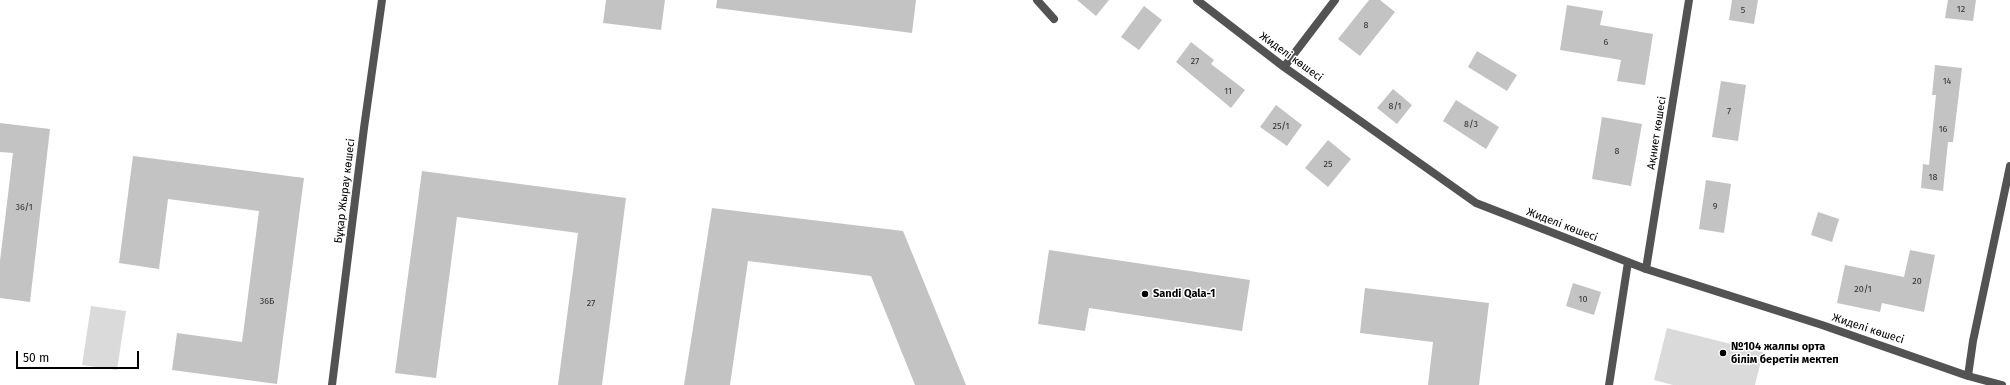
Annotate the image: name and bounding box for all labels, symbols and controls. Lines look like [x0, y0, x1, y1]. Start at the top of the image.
house number: 12 [1957, 4, 1965, 14]
house number: 5 [1741, 5, 1745, 15]
house number: 8 [1364, 20, 1368, 30]
street label: Жиделі көшесі [1257, 30, 1325, 84]
house number: 6 [1604, 37, 1608, 47]
house number: 27 [1191, 56, 1199, 66]
house number: 14 [1943, 76, 1951, 86]
house number: 11 [1224, 86, 1232, 96]
street label: Ақниет көшесі [1645, 95, 1669, 171]
house number: 8/1 [1389, 101, 1401, 111]
house number: 7 [1727, 106, 1731, 116]
house number: 8/3 [1464, 119, 1478, 129]
house number: 25/1 [1273, 121, 1289, 131]
house number: 16 [1939, 124, 1947, 134]
street label: Бұқар Жырау көшесі [332, 138, 358, 244]
house number: 8 [1615, 146, 1619, 156]
house number: 25 [1324, 159, 1332, 169]
house number: 18 [1929, 172, 1937, 182]
house number: 9 [1713, 201, 1717, 211]
house number: 36/1 [15, 202, 33, 212]
street label: Жиделі көшесі [1525, 205, 1599, 245]
house number: 20 [1912, 276, 1922, 286]
house number: 20/1 [1854, 284, 1872, 294]
place label: Sandi Qala-1 [1153, 287, 1215, 301]
marker: Sandi Qala-1 [1140, 289, 1150, 299]
house number: 10 [1579, 294, 1587, 304]
house number: 36Б [260, 296, 274, 306]
house number: 27 [587, 298, 595, 308]
street label: Жиделі көшесі [1830, 311, 1906, 347]
place label: №104 жалпы орта білім беретін мектеп [1731, 340, 1839, 366]
scale bar [18, 343, 141, 369]
marker: №104 жалпы орта білім беретін мектеп [1718, 348, 1728, 358]
text: 50 m [23, 351, 49, 365]

